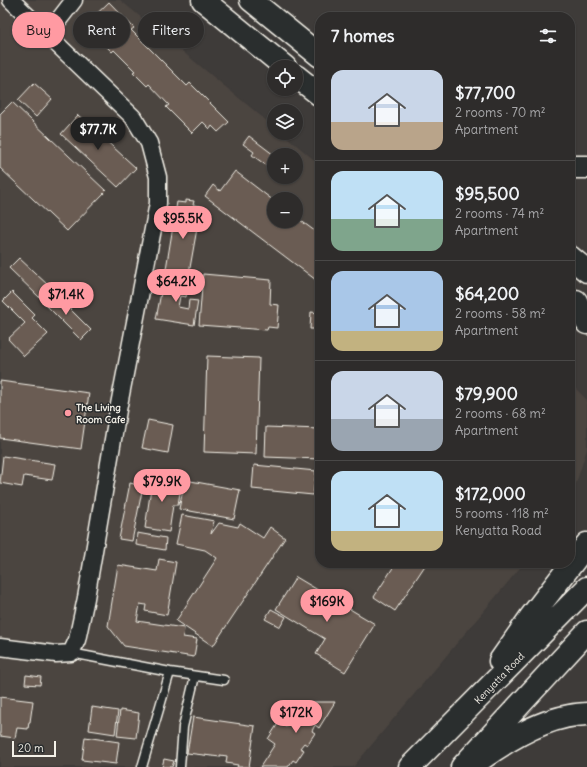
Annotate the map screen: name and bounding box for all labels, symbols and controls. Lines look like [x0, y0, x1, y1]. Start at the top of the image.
chip: Buy [12, 12, 65, 48]
chip: Rent [73, 12, 130, 48]
chip: Filters [138, 12, 204, 48]
text: 7 homes [331, 25, 395, 47]
icon: filters [537, 25, 559, 47]
map controls [267, 60, 303, 228]
button: locate [267, 60, 303, 96]
text: $77,700 [455, 82, 515, 104]
icon: home [363, 86, 411, 134]
button: layers [267, 104, 303, 140]
text: 2 rooms · 70 m² [455, 104, 546, 121]
pin: $77.7K [65, 117, 131, 151]
text: $77.7K [79, 121, 117, 138]
text: Apartment [455, 121, 518, 138]
button: + [267, 148, 303, 184]
text: $95,500 [455, 183, 520, 205]
icon: home [363, 187, 411, 235]
button: − [267, 192, 303, 228]
text: 2 rooms · 74 m² [455, 205, 544, 222]
pin: $95.5K [150, 206, 216, 240]
text: $95.5K [163, 210, 203, 227]
text: Apartment [455, 222, 518, 239]
pin: $64.2K [143, 269, 209, 303]
text: $64.2K [156, 273, 196, 290]
pin: $71.4K [33, 282, 99, 316]
text: $64,200 [455, 283, 519, 305]
text: $71.4K [48, 286, 84, 303]
icon: home [363, 287, 411, 335]
text: 2 rooms · 58 m² [455, 305, 546, 322]
text: Apartment [455, 322, 518, 339]
text: $79,900 [455, 383, 518, 405]
icon: home [363, 387, 411, 435]
place label: The Living Room Cafe [76, 401, 126, 426]
text: 2 rooms · 68 m² [455, 405, 546, 422]
marker: The Living Room Cafe [63, 408, 73, 418]
text: Apartment [455, 422, 518, 439]
pin: $79.9K [129, 469, 195, 503]
text: $79.9K [143, 473, 181, 490]
text: $172,000 [455, 483, 526, 505]
icon: home [363, 487, 411, 535]
text: 5 rooms · 118 m² [455, 505, 549, 522]
text: Kenyatta Road [455, 522, 542, 539]
pin: $169K [299, 589, 355, 623]
text: $169K [309, 593, 345, 610]
street label: Kenyatta Road [472, 650, 527, 707]
pin: $172K [268, 700, 324, 734]
text: $172K [279, 704, 313, 721]
scale bar [12, 739, 56, 758]
text: 20 m [18, 741, 44, 755]

